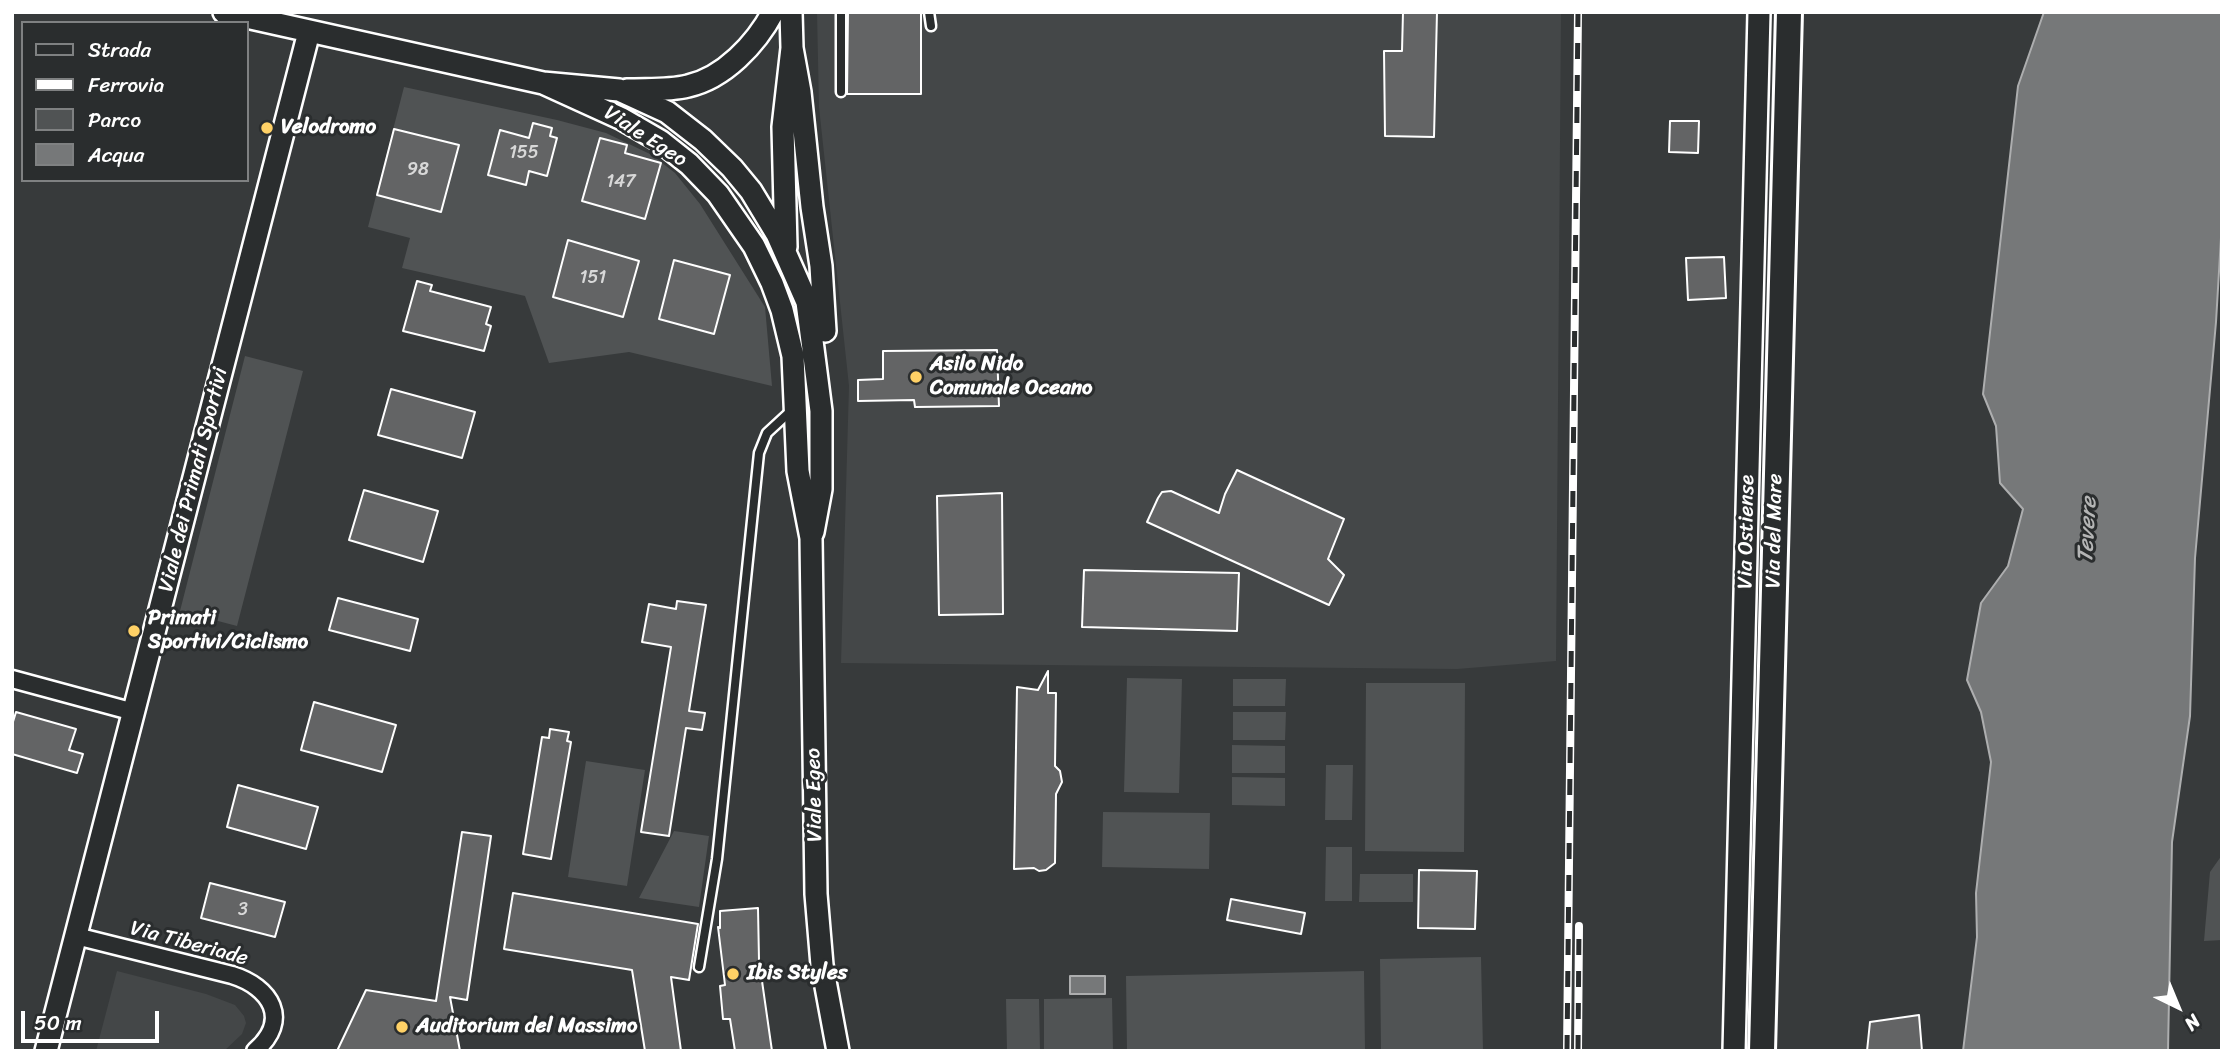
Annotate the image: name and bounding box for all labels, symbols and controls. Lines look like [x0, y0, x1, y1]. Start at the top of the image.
legend [21, 21, 248, 182]
text: Strada [88, 31, 151, 69]
text: Ferrovia [88, 66, 164, 104]
text: Parco [88, 101, 141, 139]
street label: Viale Egeo [599, 101, 691, 173]
place label: Velodromo [281, 115, 376, 141]
marker: Velodromo [259, 120, 275, 136]
text: Acqua [88, 136, 144, 174]
house number: 155 [509, 142, 539, 164]
house number: 98 [407, 159, 429, 181]
house number: 147 [606, 171, 636, 193]
house number: 151 [580, 267, 606, 289]
place label: Asilo Nido Comunale Oceano [930, 352, 1092, 402]
street label: Viale dei Primati Sportivi [154, 365, 234, 595]
marker: Asilo Nido Comunale Oceano [908, 369, 924, 385]
street label: Via del Mare [1761, 473, 1789, 589]
street label: Via Ostiense [1733, 475, 1761, 589]
water label: Tevere [2073, 497, 2103, 563]
place label: Primati Sportivi/Ciclismo [148, 606, 308, 656]
marker: Primati Sportivi/Ciclismo [126, 623, 142, 639]
street label: Viale Egeo [802, 748, 828, 842]
house number: 3 [238, 899, 248, 921]
street label: Via Tiberiade [127, 916, 251, 972]
place label: Ibis Styles [747, 961, 847, 987]
marker: Ibis Styles [725, 966, 741, 982]
north arrow [2143, 972, 2213, 1042]
scale bar [24, 996, 163, 1040]
text: 50 m [34, 1004, 82, 1042]
text: N [2177, 1006, 2209, 1039]
place label: Auditorium del Massimo [416, 1014, 637, 1040]
marker: Auditorium del Massimo [394, 1019, 410, 1035]

